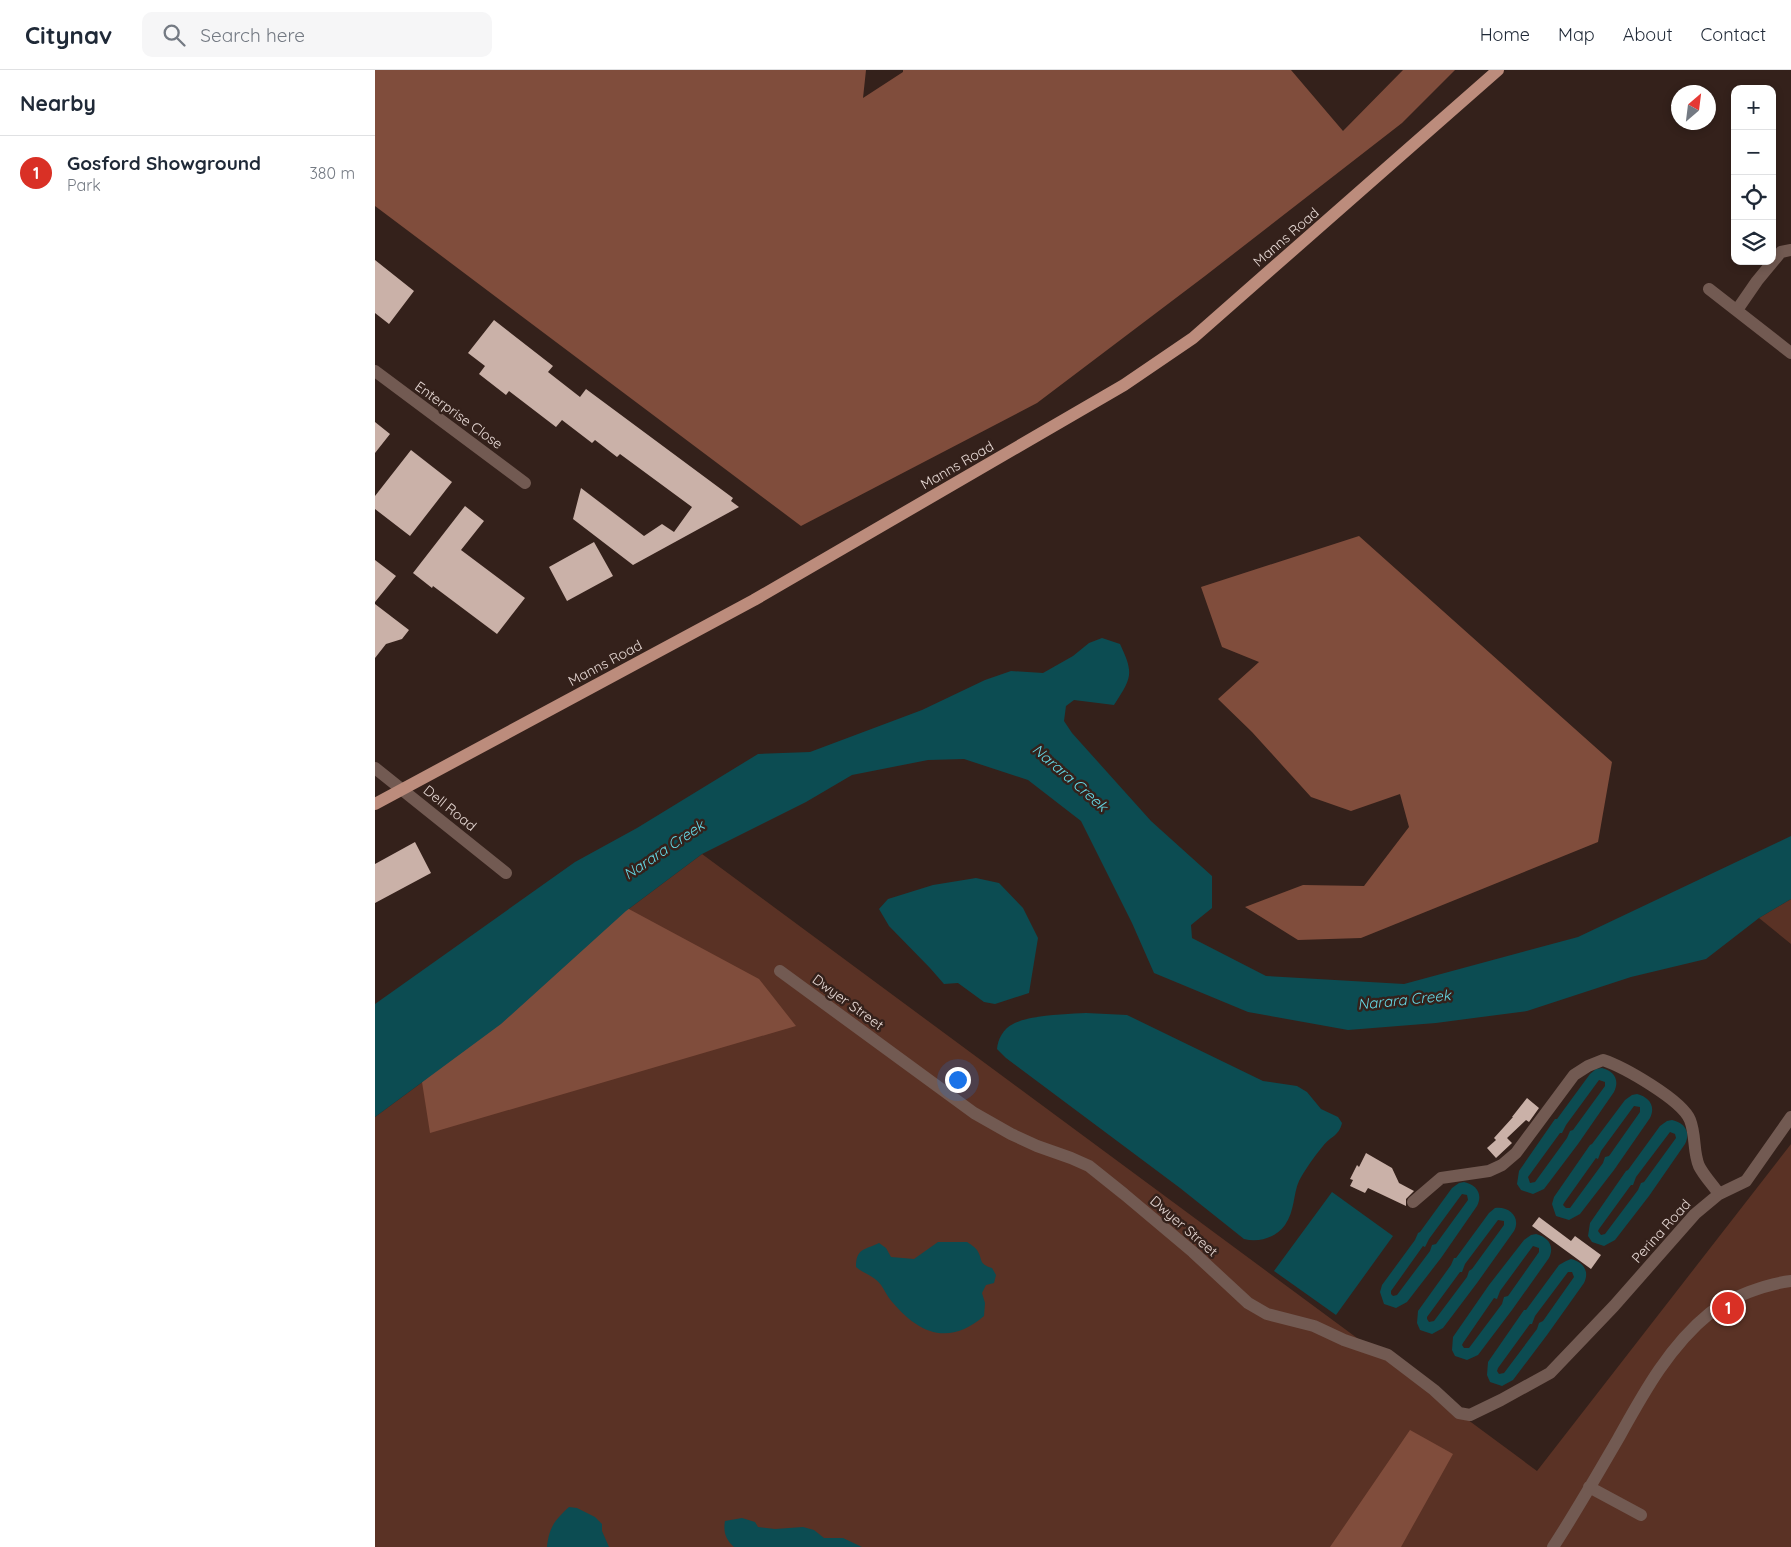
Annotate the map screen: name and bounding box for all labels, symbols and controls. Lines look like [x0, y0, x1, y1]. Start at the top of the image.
search box [142, 12, 492, 57]
text: Citynav [25, 20, 112, 50]
icon: search [160, 21, 188, 49]
text: Search here [200, 23, 305, 47]
text: Home [1480, 23, 1530, 46]
text: Map [1558, 23, 1595, 46]
text: About [1623, 23, 1673, 46]
text: Contact [1701, 23, 1766, 46]
north arrow [1671, 85, 1716, 130]
map controls [1731, 85, 1776, 265]
button: + [1731, 85, 1776, 130]
text: Nearby [20, 90, 96, 116]
button: − [1731, 130, 1776, 175]
text: Gosford Showground [67, 151, 261, 175]
text: 1 [33, 163, 39, 183]
text: 380 m [309, 163, 355, 183]
text: Park [67, 175, 101, 195]
button: locate [1731, 175, 1776, 220]
street label: Manns Road [1249, 204, 1323, 270]
button: layers [1731, 220, 1776, 265]
street label: Enterprise Close [412, 377, 507, 453]
street label: Manns Road [917, 437, 997, 493]
street label: Manns Road [565, 636, 645, 690]
water label: Narara Creek [1029, 740, 1113, 817]
street label: Dell Road [420, 781, 480, 835]
water label: Narara Creek [620, 814, 710, 884]
street label: Dwyer Street [809, 970, 887, 1034]
water label: Narara Creek [1356, 985, 1453, 1014]
your location [945, 1067, 971, 1093]
street label: Dwyer Street [1146, 1192, 1222, 1260]
street label: Perina Road [1628, 1195, 1694, 1267]
pin: 1 [1712, 1289, 1744, 1327]

